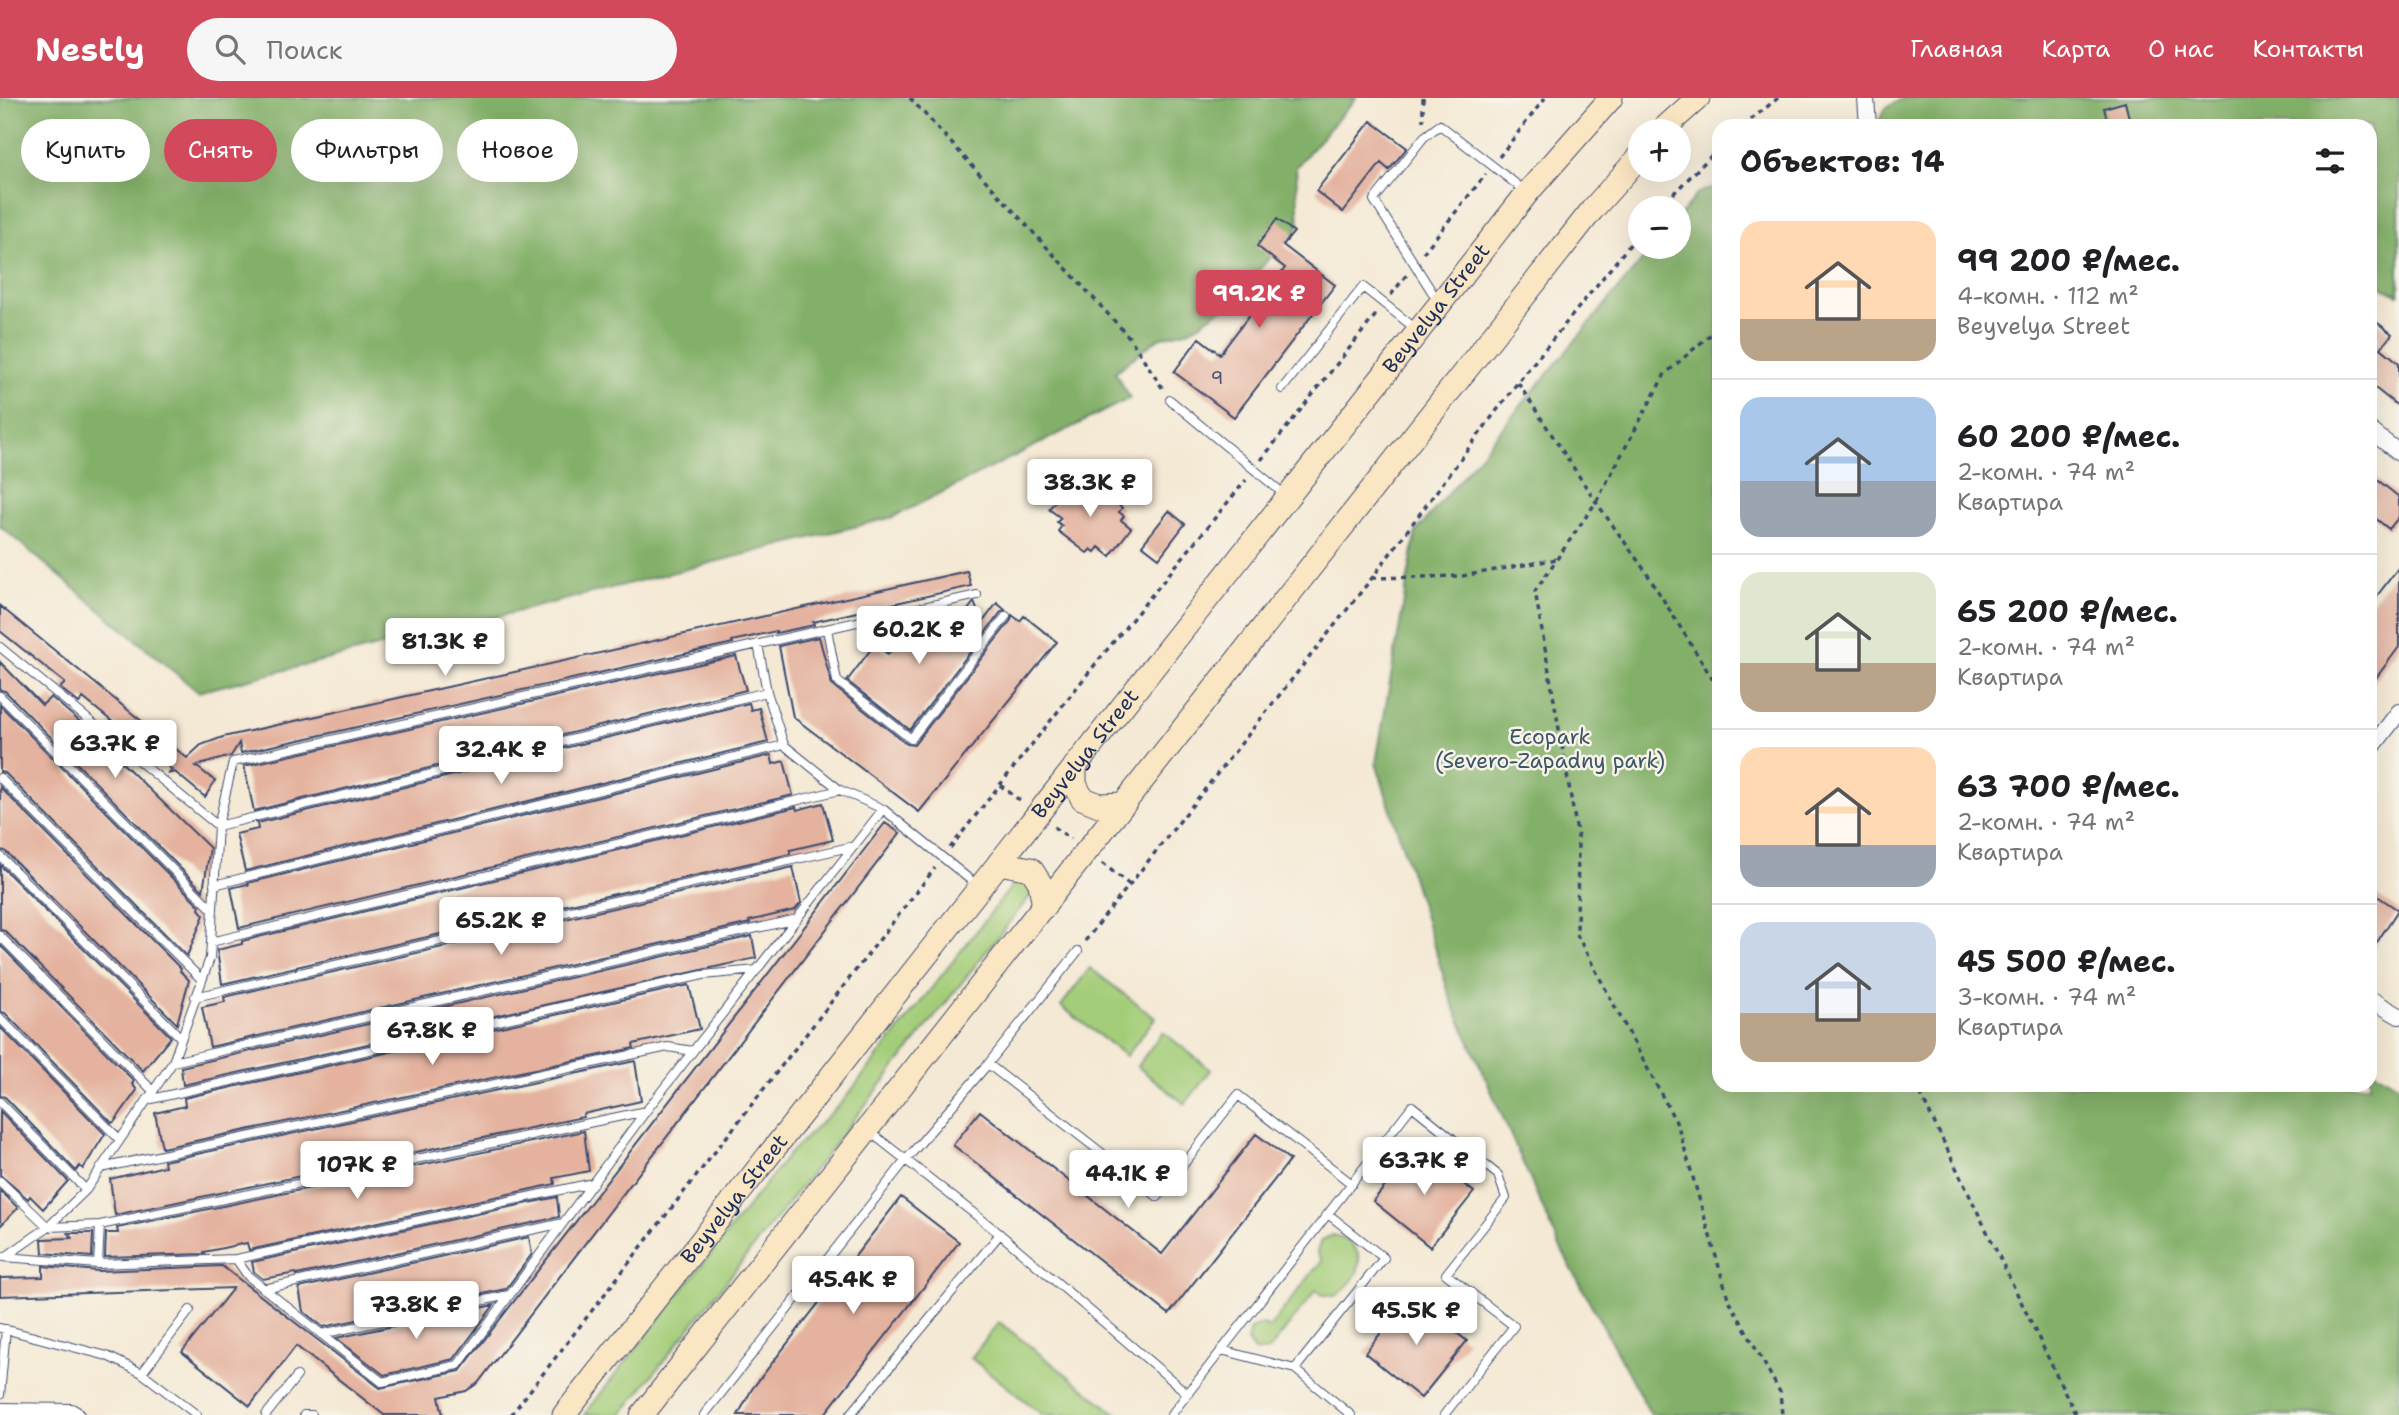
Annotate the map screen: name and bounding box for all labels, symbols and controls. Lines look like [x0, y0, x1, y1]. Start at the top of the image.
search box [187, 18, 677, 81]
text: Nestly [35, 27, 145, 72]
icon: search [211, 30, 249, 68]
text: Поиск [267, 32, 342, 67]
text: Главная [1910, 33, 2003, 65]
text: Карта [2041, 33, 2110, 65]
text: О нас [2148, 33, 2214, 65]
text: Контакты [2252, 33, 2364, 65]
chip: Купить [21, 119, 150, 182]
chip: Снять [164, 119, 277, 182]
chip: Фильтры [291, 119, 443, 182]
chip: Новое [457, 119, 578, 182]
map controls [1628, 119, 1691, 259]
button: + [1628, 119, 1691, 182]
text: Объектов: 14 [1740, 141, 1945, 182]
icon: filters [2311, 142, 2349, 180]
button: − [1628, 196, 1691, 259]
street label: Beyvelya Street [1376, 238, 1496, 379]
text: 99 200 ₽/мес. [1957, 240, 2180, 281]
icon: home [1796, 249, 1880, 333]
pin: 99.2K ₽ [1194, 271, 1324, 330]
text: 99.2K ₽ [1212, 278, 1306, 308]
text: 4-комн. · 112 m² [1957, 281, 2139, 311]
text: Beyvelya Street [1957, 311, 2130, 341]
house number: 9 [1211, 366, 1223, 390]
text: 60 200 ₽/мес. [1957, 416, 2180, 457]
icon: home [1796, 425, 1880, 509]
text: 2-комн. · 74 m² [1957, 457, 2135, 487]
pin: 38.3K ₽ [1025, 460, 1155, 519]
text: 38.3K ₽ [1043, 467, 1137, 497]
text: Квартира [1957, 487, 2063, 517]
text: 65 200 ₽/мес. [1957, 591, 2178, 632]
icon: home [1796, 600, 1880, 684]
pin: 60.2K ₽ [854, 606, 984, 666]
text: 60.2K ₽ [873, 614, 965, 644]
pin: 81.3K ₽ [380, 618, 510, 678]
text: 81.3K ₽ [401, 626, 489, 656]
text: 2-комн. · 74 m² [1957, 632, 2135, 662]
text: Квартира [1957, 662, 2063, 692]
street label: Beyvelya Street [1025, 683, 1145, 825]
pin: 63.7K ₽ [50, 720, 180, 780]
park label: Ecopark (Severo-Zapadny park) [1435, 723, 1665, 775]
pin: 32.4K ₽ [436, 726, 566, 786]
text: 63.7K ₽ [70, 728, 160, 758]
text: 32.4K ₽ [455, 734, 547, 764]
text: 63 700 ₽/мес. [1957, 766, 2180, 807]
icon: home [1796, 775, 1880, 859]
text: 2-комн. · 74 m² [1957, 807, 2135, 837]
text: Квартира [1957, 837, 2063, 867]
pin: 65.2K ₽ [436, 898, 566, 957]
text: 65.2K ₽ [455, 905, 547, 935]
text: 45 500 ₽/мес. [1957, 941, 2176, 982]
icon: home [1796, 950, 1880, 1034]
text: 3-комн. · 74 m² [1957, 982, 2136, 1012]
pin: 67.8K ₽ [367, 1007, 497, 1067]
text: Квартира [1957, 1012, 2063, 1042]
text: 67.8K ₽ [387, 1015, 477, 1045]
street label: Beyvelya Street [674, 1128, 794, 1270]
pin: 63.7K ₽ [1359, 1138, 1489, 1197]
pin: 107K ₽ [300, 1142, 414, 1201]
text: 63.7K ₽ [1379, 1145, 1469, 1175]
text: 107K ₽ [316, 1149, 398, 1179]
pin: 44.1K ₽ [1063, 1150, 1193, 1210]
text: 44.1K ₽ [1085, 1158, 1171, 1188]
pin: 45.4K ₽ [788, 1256, 918, 1316]
text: 45.4K ₽ [808, 1264, 898, 1294]
pin: 73.8K ₽ [351, 1282, 481, 1341]
pin: 45.5K ₽ [1351, 1288, 1481, 1347]
text: 73.8K ₽ [370, 1289, 462, 1319]
text: 45.5K ₽ [1371, 1295, 1461, 1325]

